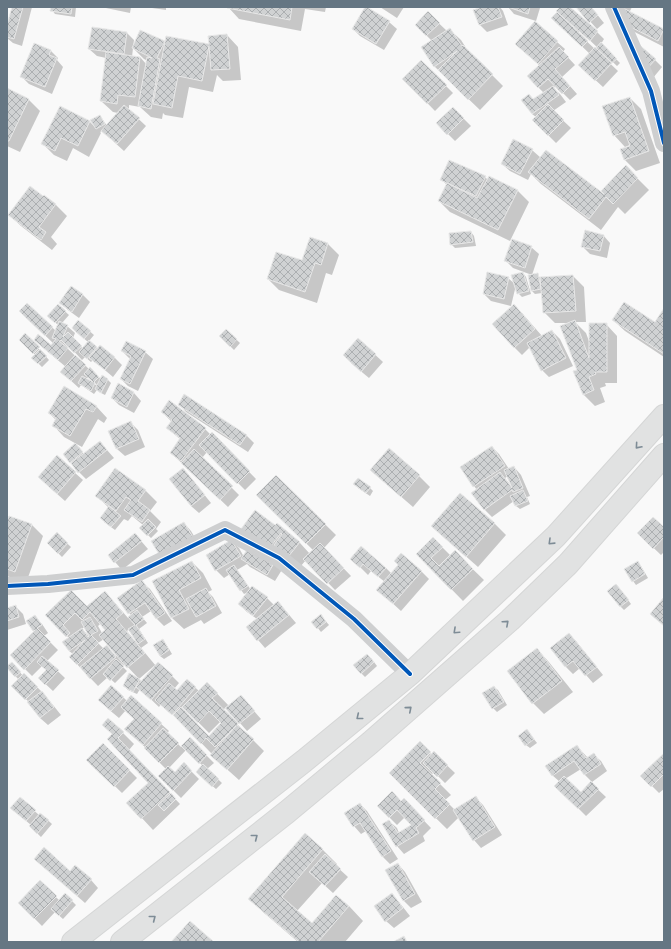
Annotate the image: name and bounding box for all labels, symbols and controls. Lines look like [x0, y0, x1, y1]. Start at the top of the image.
one-way arrow [636, 441, 643, 448]
one-way arrow [548, 537, 556, 545]
one-way arrow [502, 621, 509, 628]
one-way arrow [453, 626, 461, 634]
one-way arrow [404, 707, 411, 714]
one-way arrow [356, 712, 363, 719]
one-way arrow [251, 835, 258, 842]
one-way arrow [149, 916, 156, 923]

